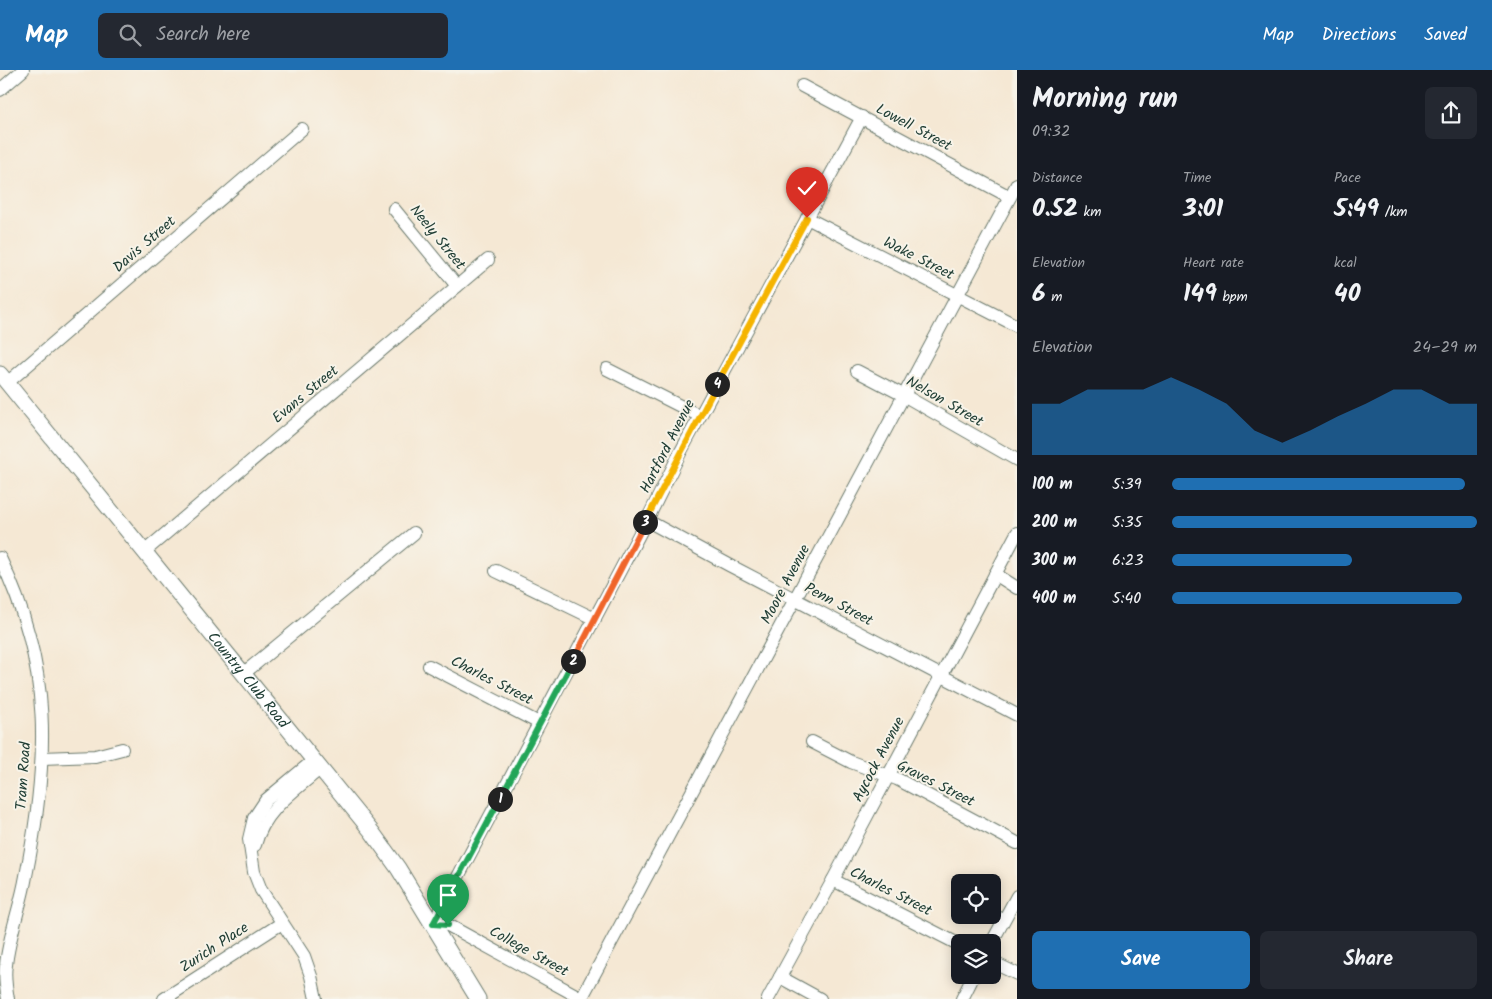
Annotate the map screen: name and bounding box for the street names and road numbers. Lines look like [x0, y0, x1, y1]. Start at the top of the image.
street label: Lowell Street [871, 98, 956, 158]
street label: Neely Street [403, 200, 471, 276]
street label: Davis Street [108, 210, 182, 279]
street label: Wake Street [879, 231, 958, 287]
street label: Evans Street [267, 360, 344, 430]
street label: Nelson Street [901, 370, 988, 434]
street label: Hartford Avenue [634, 395, 702, 498]
street label: Moore Avenue [755, 540, 817, 629]
street label: Penn Street [800, 577, 877, 633]
street label: Country Club Road [201, 627, 295, 735]
street label: Charles Street [446, 650, 537, 712]
street label: Aycock Avenue [846, 712, 912, 806]
street label: Tram Road [10, 741, 38, 811]
street label: Graves Street [892, 754, 979, 814]
street label: Charles Street [845, 861, 936, 923]
street label: Zurich Place [175, 916, 254, 979]
street label: College Street [484, 920, 573, 984]

